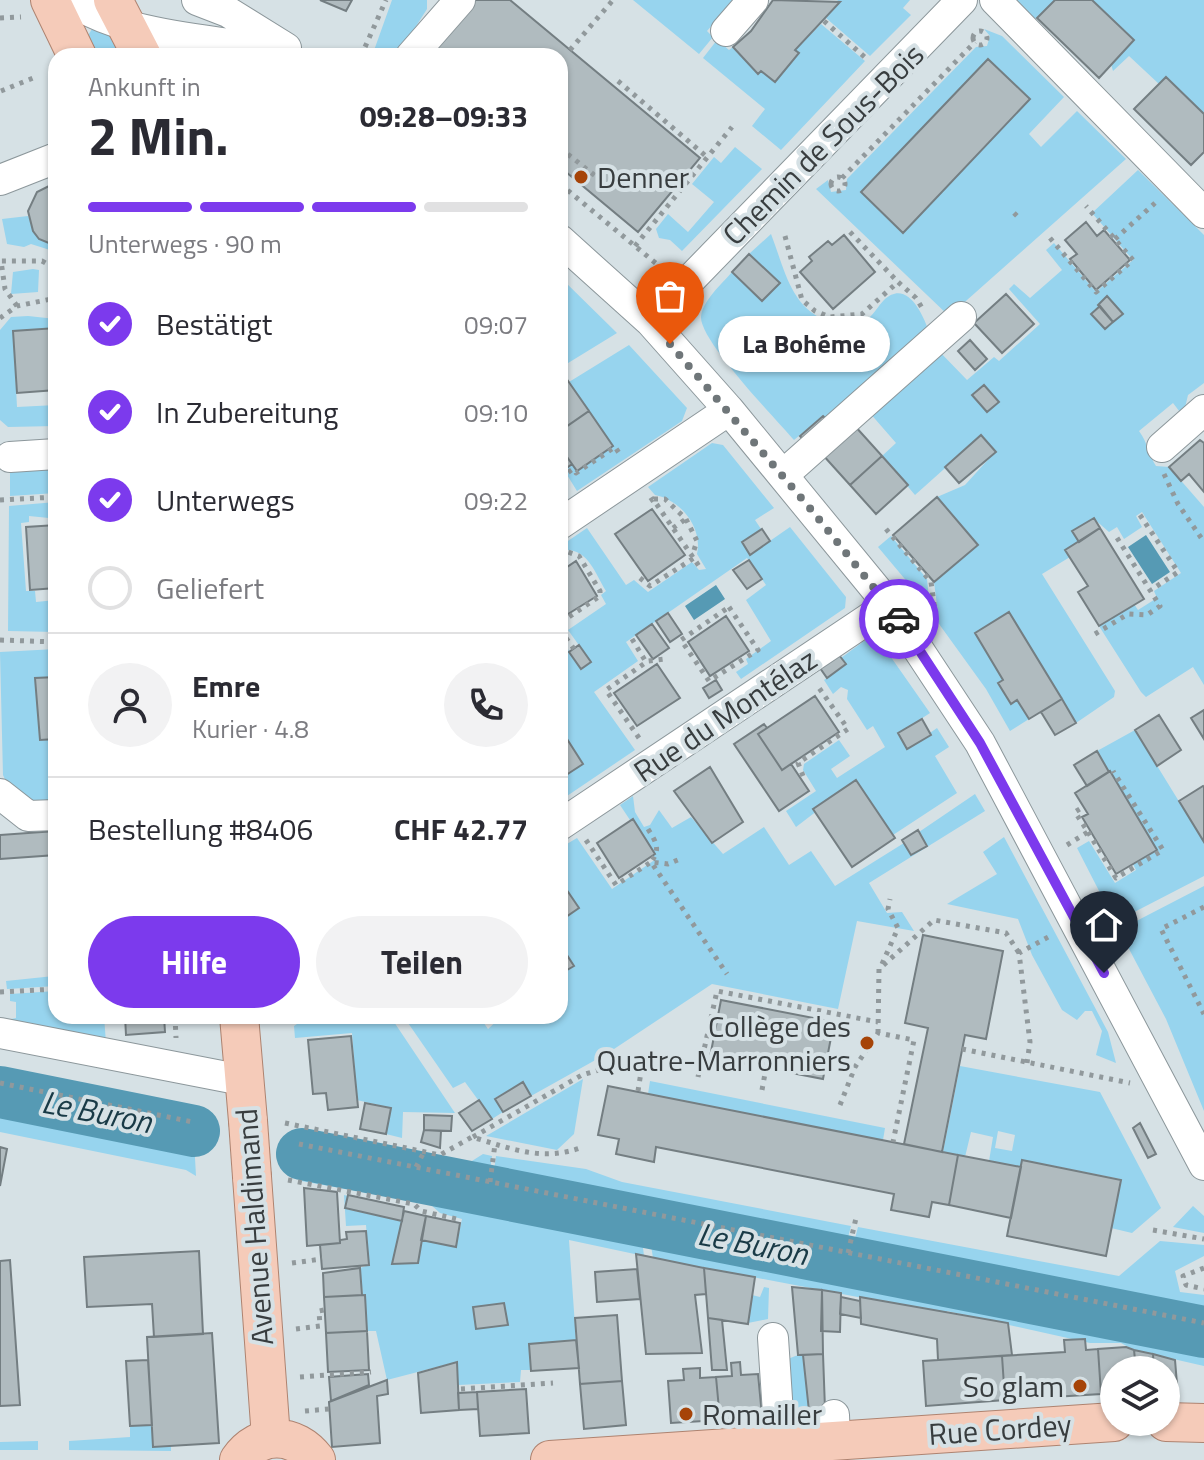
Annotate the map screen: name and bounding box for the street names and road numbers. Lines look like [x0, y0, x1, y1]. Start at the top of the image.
street label: Chemin de Sous-Bois [712, 33, 934, 255]
street label: Rue du Montélaz [624, 636, 826, 794]
street label: Avenue Haldimand [223, 1107, 285, 1347]
street label: Rue Cordey [927, 1401, 1073, 1457]

